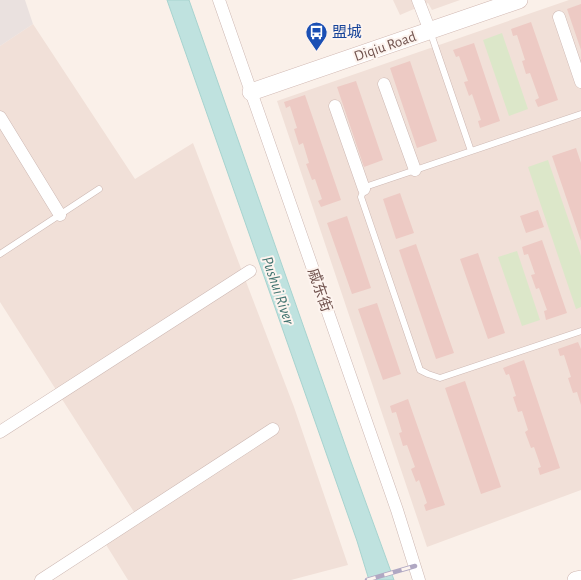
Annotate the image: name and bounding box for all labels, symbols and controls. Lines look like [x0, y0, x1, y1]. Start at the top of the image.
bus stop icon: 盟城 [304, 19, 330, 52]
place label: 盟城 [332, 24, 362, 40]
street label: Diqiu Road [352, 29, 418, 64]
water label: Pushui River [259, 254, 297, 327]
street label: 戚东街 [305, 266, 336, 314]

